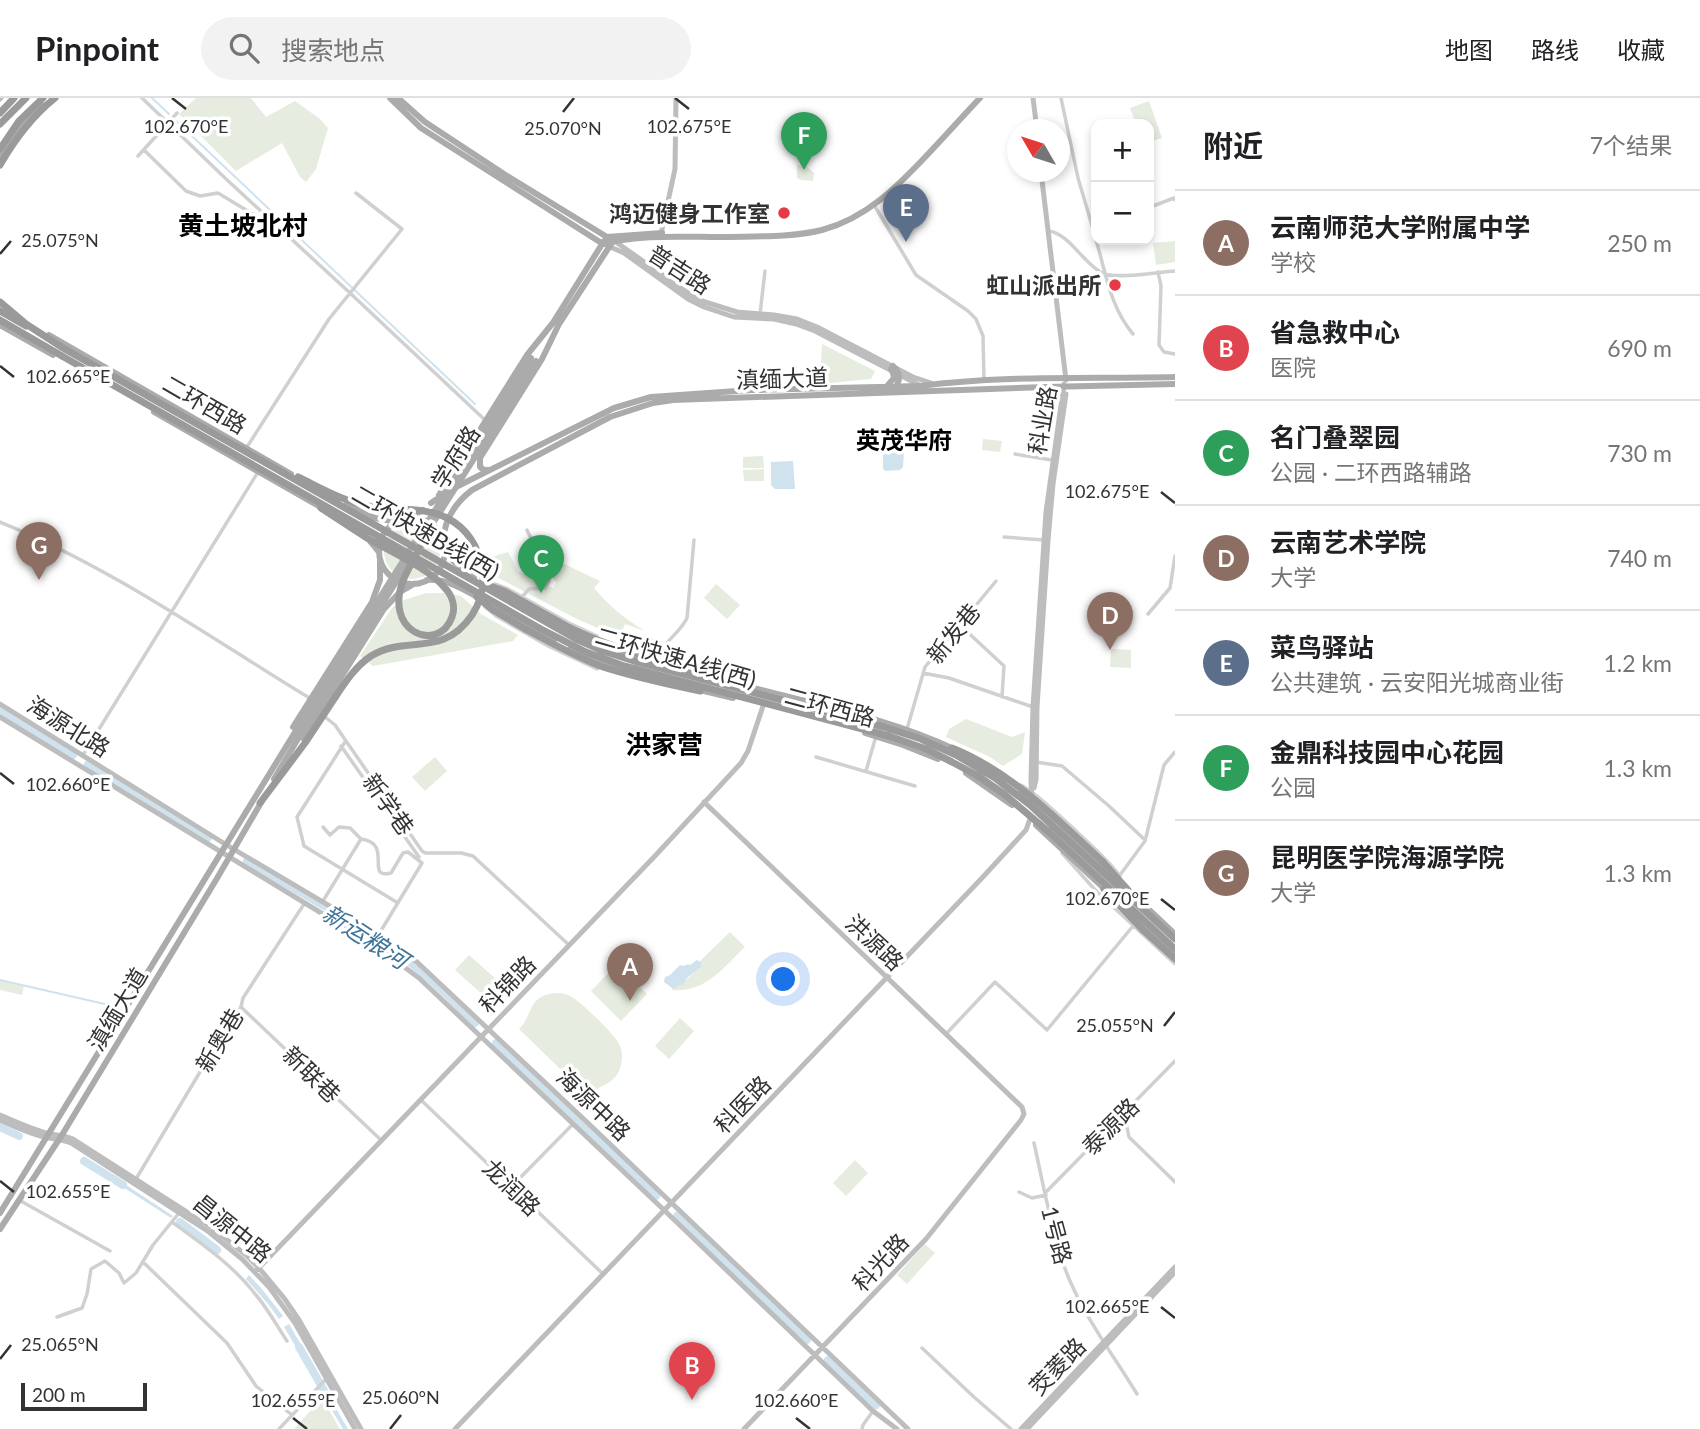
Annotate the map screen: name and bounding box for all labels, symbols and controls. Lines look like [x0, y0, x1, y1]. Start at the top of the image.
search box [201, 17, 691, 80]
text: Pinpoint [35, 28, 159, 68]
icon: search [225, 29, 263, 67]
text: 搜索地点 [281, 34, 385, 66]
text: 地图 [1445, 35, 1493, 64]
text: 路线 [1531, 35, 1579, 64]
text: 收藏 [1617, 35, 1665, 64]
pin: F [781, 112, 827, 170]
text: 102.670°E [144, 115, 228, 137]
text: 102.675°E [647, 115, 731, 137]
text: 25.070°N [524, 117, 602, 139]
north arrow [1007, 119, 1070, 182]
map controls [1091, 119, 1154, 245]
button: + [1091, 119, 1154, 182]
text: 附近 [1203, 127, 1263, 163]
text: 7个结果 [1590, 131, 1672, 159]
button: − [1091, 182, 1154, 245]
pin: E [883, 184, 929, 242]
place label: 鸿迈健身工作室 [609, 199, 770, 227]
marker: 鸿迈健身工作室 [776, 205, 792, 221]
district label: 黄土坡北村 [178, 209, 308, 241]
text: 云南师范大学附属中学 [1270, 211, 1530, 243]
text: 25.075°N [21, 229, 99, 251]
text: A [1218, 229, 1234, 257]
text: 250 m [1607, 229, 1672, 257]
street label: 普吉路 [643, 238, 717, 300]
text: 学校 [1270, 248, 1316, 276]
place label: 虹山派出所 [986, 271, 1101, 299]
marker: 虹山派出所 [1107, 277, 1123, 293]
text: 省急救中心 [1270, 316, 1400, 348]
text: B [1218, 334, 1234, 362]
text: 690 m [1607, 334, 1672, 362]
text: 医院 [1270, 353, 1316, 381]
street label: 滇缅大道 [736, 362, 828, 394]
text: 102.665°E [26, 365, 110, 387]
street label: 二环西路 [158, 369, 252, 439]
street label: 科业路 [1022, 384, 1062, 456]
street label: 学府路 [425, 420, 485, 494]
text: 名门叠翠园 [1270, 421, 1400, 453]
district label: 英茂华府 [856, 425, 952, 454]
text: C [1218, 439, 1234, 467]
text: 730 m [1607, 439, 1672, 467]
text: 公园 · 二环西路辅路 [1270, 458, 1472, 486]
street label: 二环快速B线(西) [347, 479, 505, 585]
text: 102.675°E [1065, 480, 1149, 502]
pin: G [16, 522, 62, 580]
text: 云南艺术学院 [1270, 526, 1426, 558]
pin: C [518, 535, 564, 593]
text: D [1217, 544, 1235, 572]
text: 740 m [1607, 544, 1672, 572]
text: 大学 [1270, 563, 1316, 591]
pin: D [1087, 592, 1133, 650]
street label: 新发巷 [920, 597, 986, 669]
street label: 二环快速A线(西) [592, 621, 760, 693]
text: 菜鸟驿站 [1270, 631, 1374, 663]
text: E [1219, 649, 1233, 677]
text: 1.2 km [1603, 649, 1672, 677]
text: 公共建筑 · 云安阳光城商业街 [1270, 668, 1564, 696]
street label: 二环西路 [782, 681, 878, 731]
street label: 海源北路 [23, 690, 115, 762]
district label: 洪家营 [625, 728, 703, 760]
text: 金鼎科技园中心花园 [1270, 736, 1504, 768]
text: F [1219, 754, 1233, 782]
text: 1.3 km [1603, 754, 1672, 782]
street label: 新学巷 [358, 768, 420, 840]
text: 102.660°E [26, 773, 110, 795]
text: 公园 [1270, 773, 1316, 801]
text: 昆明医学院海源学院 [1270, 841, 1504, 873]
text: G [1218, 859, 1234, 887]
text: 1.3 km [1603, 859, 1672, 887]
text: 大学 [1270, 878, 1316, 906]
text: 102.670°E [1065, 887, 1149, 909]
water label: 新运粮河 [318, 898, 418, 976]
street label: 洪源路 [840, 908, 910, 976]
pin: A [607, 943, 653, 1001]
street label: 科锦路 [473, 949, 541, 1019]
street label: 滇缅大道 [81, 962, 153, 1056]
your location [766, 962, 800, 996]
street label: 新奥巷 [189, 1003, 249, 1077]
text: 25.055°N [1076, 1014, 1154, 1036]
street label: 新联巷 [277, 1040, 347, 1108]
street label: 海源中路 [551, 1062, 637, 1146]
street label: 科医路 [708, 1069, 776, 1139]
street label: 泰源路 [1076, 1092, 1144, 1160]
street label: 龙润路 [477, 1153, 547, 1221]
text: 102.655°E [26, 1180, 110, 1202]
street label: 昌源中路 [188, 1188, 278, 1268]
street label: 1号路 [1036, 1203, 1078, 1267]
street label: 科光路 [846, 1227, 914, 1297]
text: 102.665°E [1065, 1295, 1149, 1317]
street label: 茭菱路 [1023, 1331, 1091, 1401]
text: 25.065°N [21, 1333, 99, 1355]
pin: B [669, 1342, 715, 1400]
scale bar [21, 1380, 147, 1412]
text: 200 m [32, 1383, 86, 1406]
text: 25.060°N [362, 1386, 440, 1408]
text: 102.655°E [251, 1389, 335, 1411]
text: 102.660°E [754, 1389, 838, 1411]

